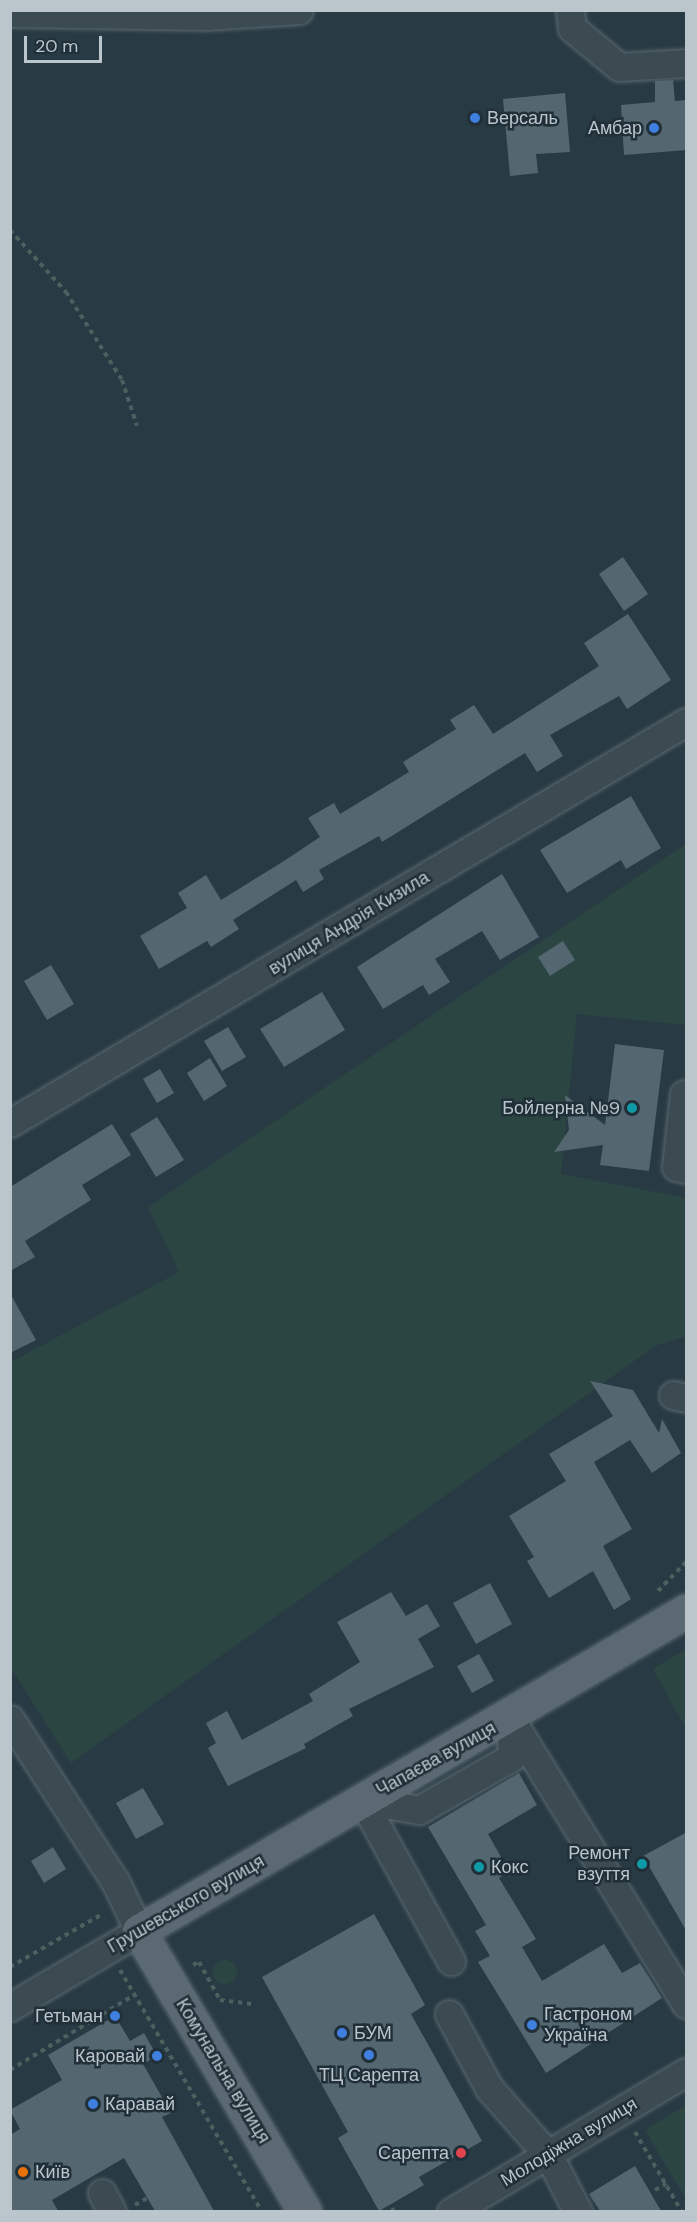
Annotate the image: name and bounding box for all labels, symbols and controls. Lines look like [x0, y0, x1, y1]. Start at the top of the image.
scale bar [27, 24, 105, 62]
text: 20 m [35, 34, 78, 58]
place label: Версаль [487, 107, 558, 129]
marker: Версаль [468, 111, 482, 125]
place label: Амбар [588, 117, 642, 139]
marker: Амбар [647, 121, 661, 135]
street label: вулиця Андрія Кизила [265, 866, 433, 980]
place label: Бойлерна №9 [502, 1097, 620, 1119]
marker: Бойлерна №9 [625, 1101, 639, 1115]
street label: Чапаєва вулиця [372, 1717, 500, 1801]
place label: Ремонт взуття [568, 1843, 630, 1886]
street label: Грушевського вулиця [104, 1850, 268, 1958]
place label: Кокс [491, 1856, 529, 1878]
marker: Ремонт взуття [635, 1857, 649, 1871]
marker: Кокс [472, 1860, 486, 1874]
street label: Комунальна вулиця [171, 1995, 275, 2147]
place label: Гастроном Україна [544, 2004, 632, 2046]
place label: Гетьман [35, 2005, 103, 2027]
marker: Гетьман [108, 2009, 122, 2023]
marker: Гастроном Україна [525, 2018, 539, 2032]
place label: БУМ [354, 2022, 392, 2044]
marker: БУМ [335, 2026, 349, 2040]
place label: Каровай [75, 2045, 145, 2067]
marker: ТЦ Сарепта [362, 2048, 376, 2062]
marker: Каровай [150, 2049, 164, 2063]
place label: ТЦ Сарепта [319, 2064, 419, 2086]
place label: Каравай [105, 2093, 175, 2115]
street label: Молодіжна вулиця [497, 2093, 641, 2191]
marker: Каравай [86, 2097, 100, 2111]
place label: Сарепта [378, 2142, 449, 2164]
marker: Сарепта [454, 2146, 468, 2160]
place label: Київ [35, 2161, 70, 2183]
marker: Київ [16, 2165, 30, 2179]

